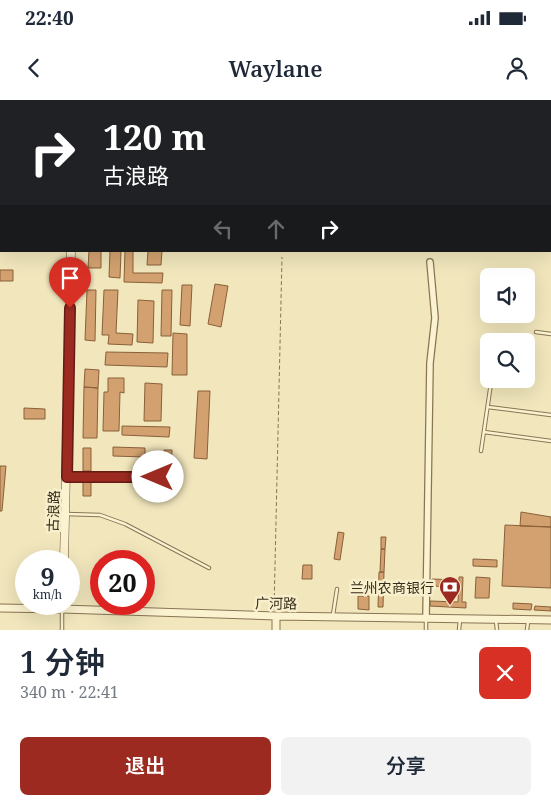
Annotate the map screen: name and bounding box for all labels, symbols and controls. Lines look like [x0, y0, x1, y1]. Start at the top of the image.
text: 22:40 [25, 5, 74, 31]
text: Waylane [229, 53, 322, 83]
icon: back [20, 54, 48, 82]
icon: person [503, 54, 531, 82]
text: 120 m [103, 113, 206, 160]
icon: right [20, 120, 85, 185]
text: 古浪路 [103, 160, 169, 190]
icon: left [209, 215, 237, 243]
icon: ahead [262, 215, 290, 243]
icon: right [315, 215, 343, 243]
pin [49, 257, 91, 308]
icon: arrive [56, 264, 84, 292]
map controls [480, 268, 535, 388]
button: sound [480, 268, 535, 323]
button: search [480, 333, 535, 388]
position arrow [131, 450, 183, 502]
street label: 古浪路 [43, 490, 63, 532]
speed limit sign: 20 [90, 550, 155, 615]
text: 9 [40, 559, 55, 593]
bank icon: 兰州农商银行 [438, 575, 462, 606]
place label: 兰州农商银行 [350, 578, 434, 597]
text: km/h [33, 586, 62, 603]
street label: 广河路 [255, 593, 297, 613]
text: 1 分钟 [20, 641, 105, 682]
button: close [479, 647, 531, 699]
text: 340 m · 22:41 [20, 681, 119, 703]
button: 退出 [20, 737, 271, 795]
button: 分享 [281, 737, 531, 795]

